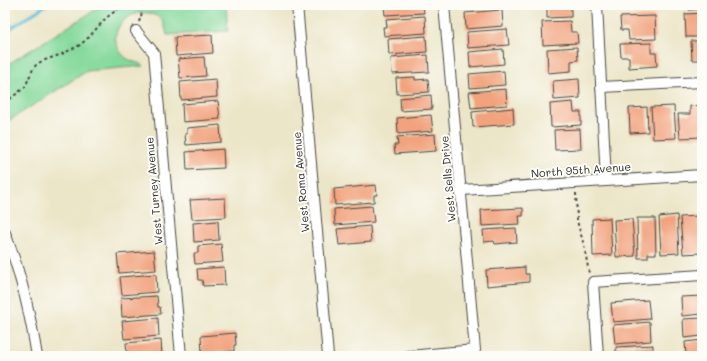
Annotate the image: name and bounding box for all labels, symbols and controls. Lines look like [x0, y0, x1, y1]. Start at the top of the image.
street label: West Roma Avenue [289, 131, 312, 233]
street label: West Sells Drive [436, 135, 459, 223]
street label: West Turney Avenue [141, 136, 166, 246]
street label: North 95th Avenue [530, 159, 632, 180]

